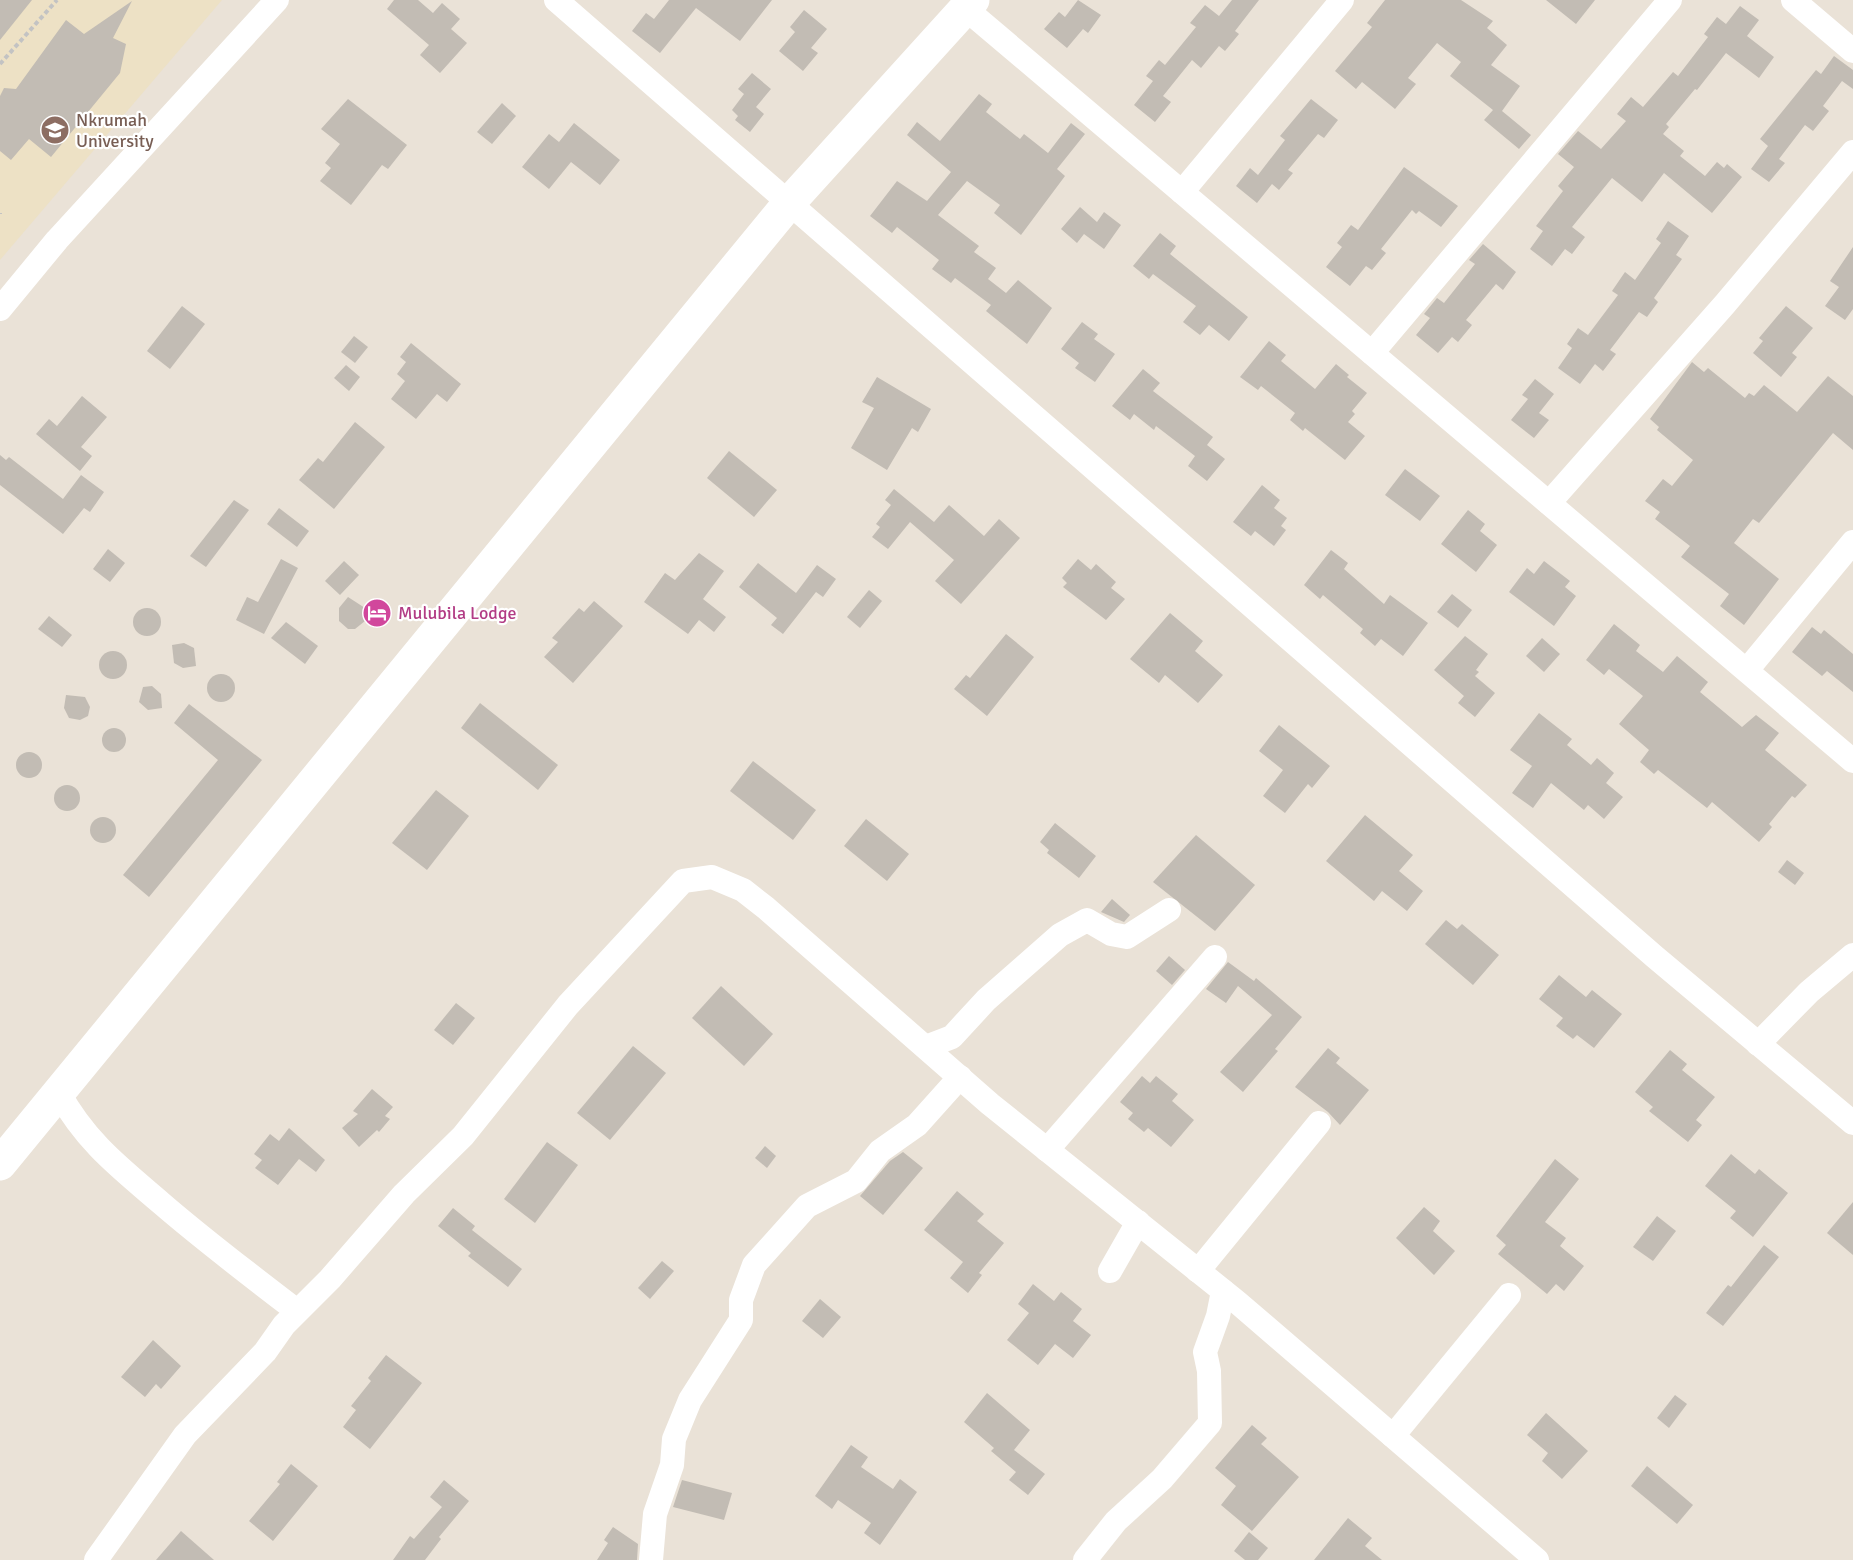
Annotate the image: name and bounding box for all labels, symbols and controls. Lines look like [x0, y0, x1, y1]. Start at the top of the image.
place label: Nkrumah University [76, 109, 154, 152]
school or university icon: Nkrumah University [39, 114, 71, 146]
hotel icon: Mulubila Lodge [361, 597, 393, 629]
place label: Mulubila Lodge [398, 602, 516, 624]

